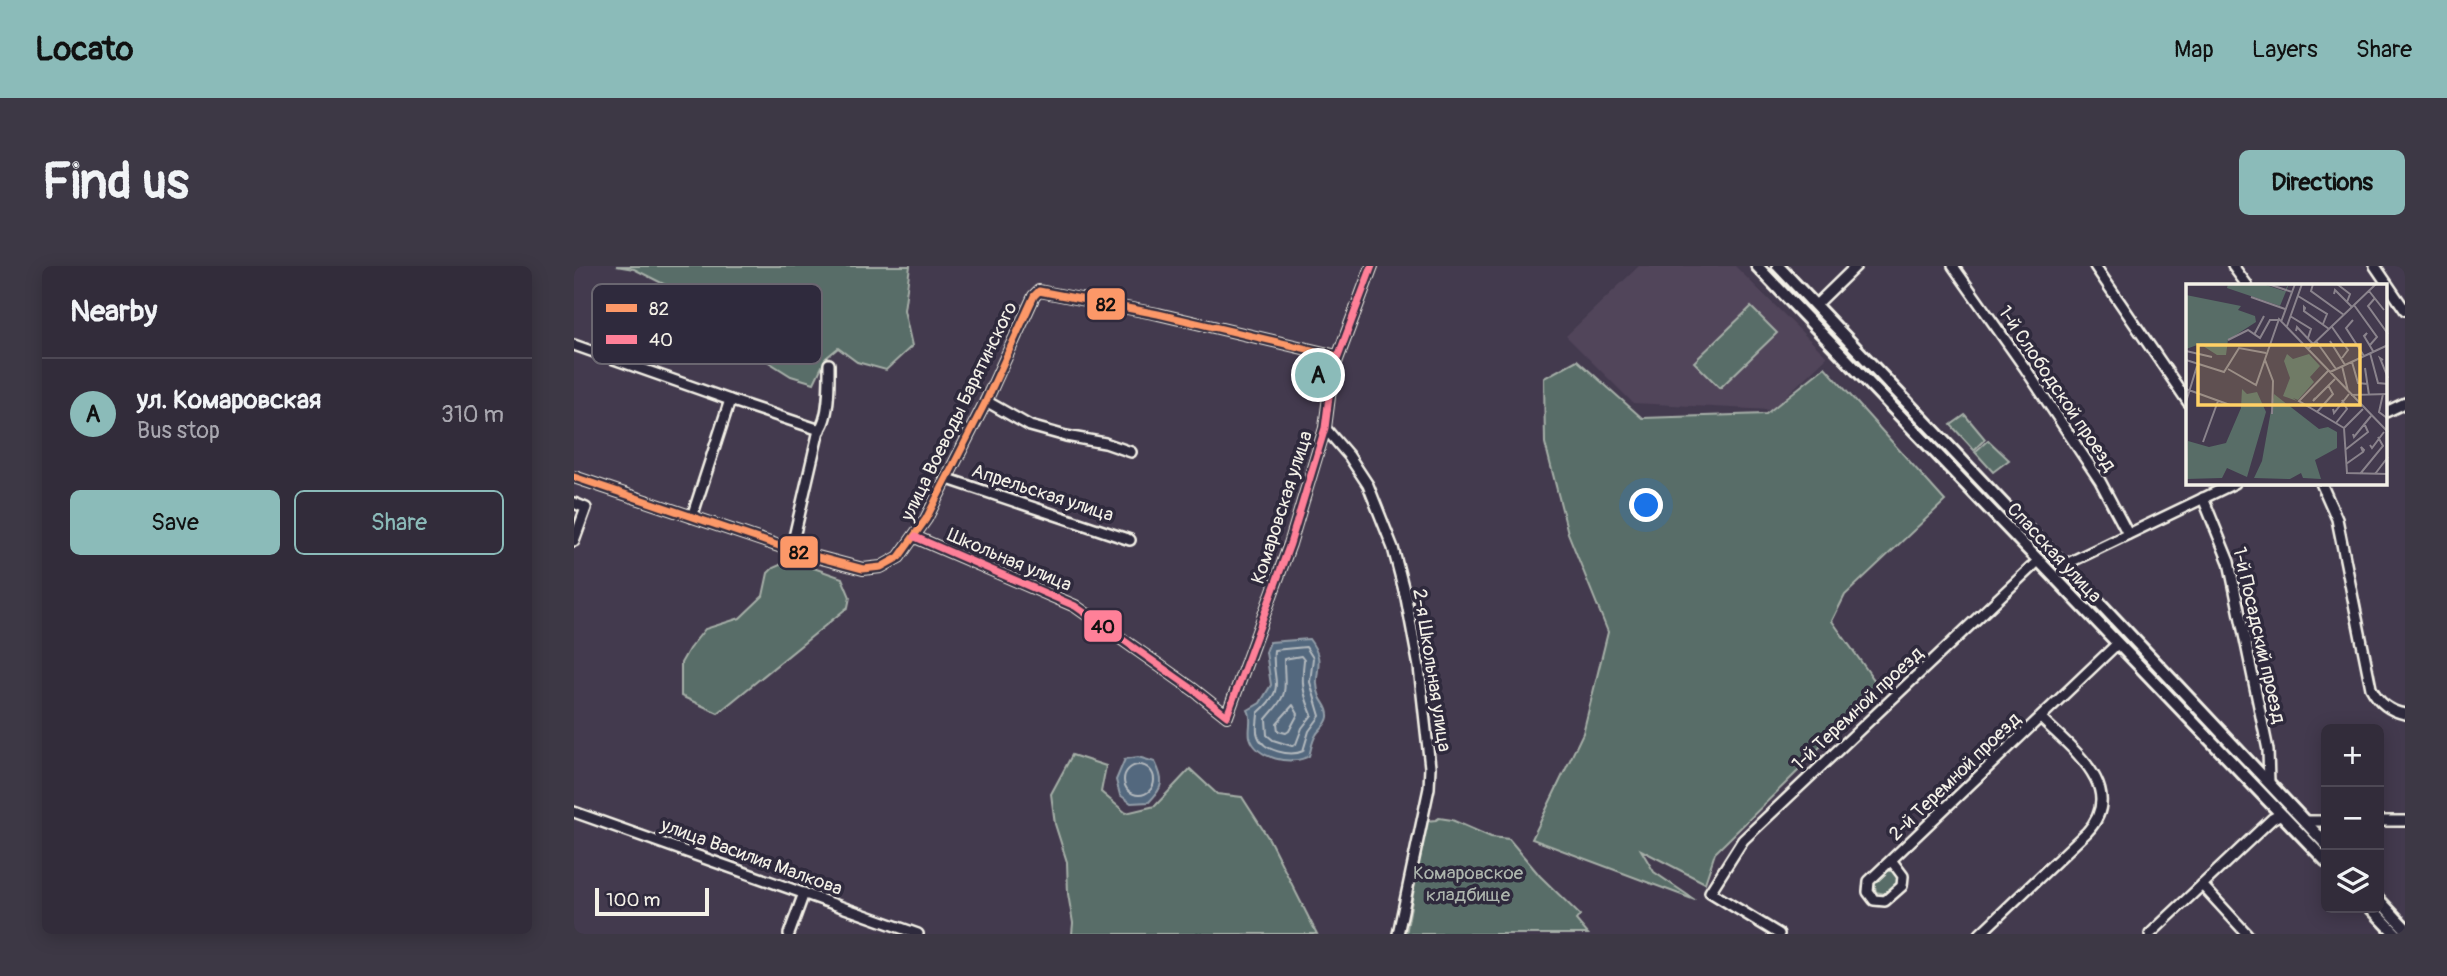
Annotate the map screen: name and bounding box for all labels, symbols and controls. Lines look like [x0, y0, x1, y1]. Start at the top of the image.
text: Locato [35, 29, 133, 70]
text: Map [2174, 35, 2214, 64]
text: Layers [2252, 35, 2318, 64]
text: Share [2356, 35, 2412, 64]
button: Directions [2239, 150, 2405, 215]
text: Find us [42, 152, 189, 213]
legend [592, 284, 822, 364]
inset map [2186, 284, 2388, 485]
line badge: 82 [1086, 287, 1126, 321]
text: Nearby [70, 293, 157, 330]
text: 82 [1096, 293, 1116, 317]
text: 82 [649, 297, 669, 321]
street label: улица Воеводы Барятинского [895, 298, 1023, 526]
street label: 1-й Слободской проезд [1993, 301, 2122, 477]
text: 40 [649, 328, 673, 352]
pin: A [1295, 349, 1341, 401]
text: ул. Комаровская [137, 384, 321, 416]
text: A [86, 400, 100, 429]
text: 310 m [441, 400, 504, 429]
text: Bus stop [137, 416, 220, 445]
street label: Комаровская улица [1246, 428, 1318, 587]
street label: Апрельская улица [969, 459, 1117, 527]
your location [1629, 488, 1663, 522]
button: Save [70, 490, 280, 555]
button: Share [294, 490, 504, 555]
street label: Спасская улица [2002, 497, 2107, 608]
street label: Школьная улица [944, 523, 1076, 597]
line badge: 82 [779, 535, 819, 569]
text: 82 [789, 541, 809, 565]
street label: 1-й Посадский проезд [2227, 545, 2291, 726]
street label: 2-я Школьная улица [1407, 587, 1457, 754]
line badge: 40 [1083, 609, 1123, 643]
text: 40 [1091, 615, 1115, 639]
street label: 1-й Теремной проезд [1787, 641, 1929, 776]
street label: 2-й Теремной проезд [1884, 707, 2026, 846]
map controls [2321, 724, 2384, 913]
button: + [2321, 724, 2384, 787]
button: − [2321, 787, 2384, 850]
street label: улица Василия Малкова [657, 813, 846, 901]
button: layers [2321, 850, 2384, 913]
park label: Комаровское кладбище [1413, 861, 1524, 907]
scale bar [595, 885, 709, 917]
text: 100 m [606, 888, 660, 912]

